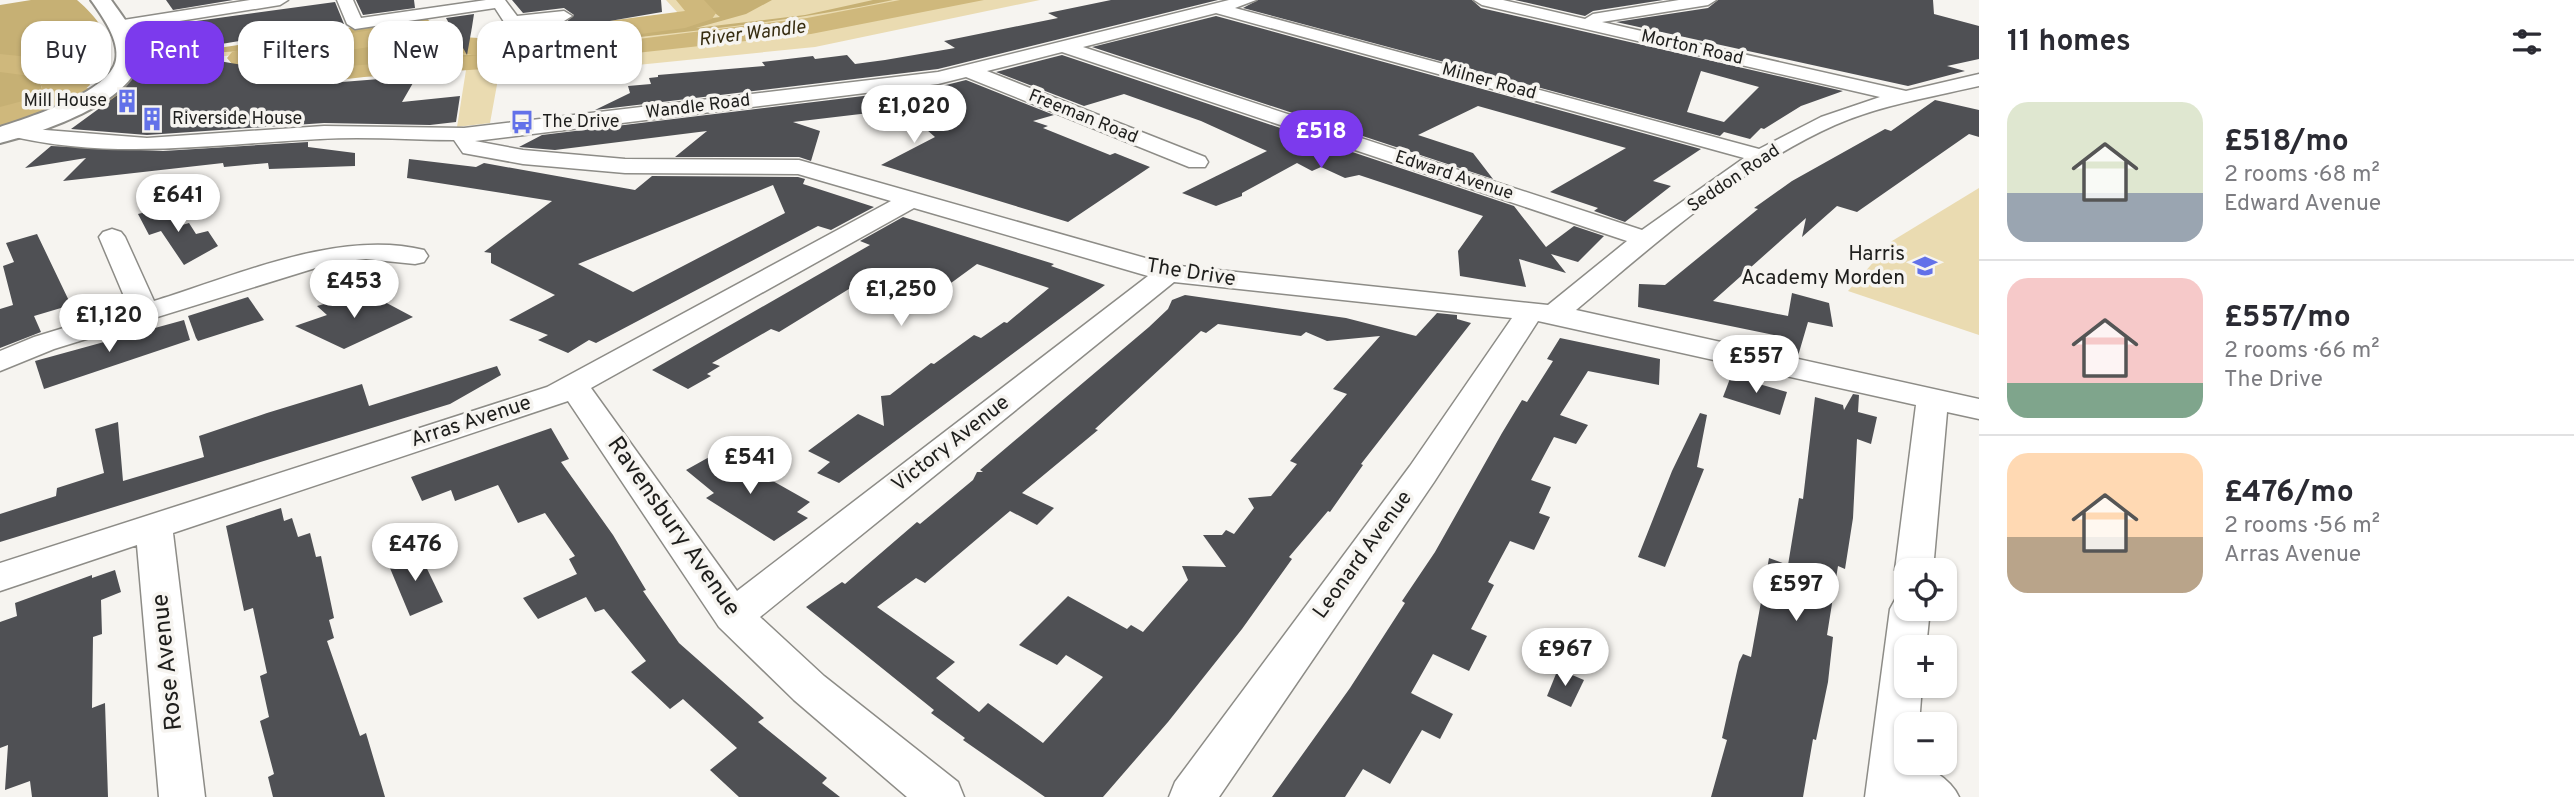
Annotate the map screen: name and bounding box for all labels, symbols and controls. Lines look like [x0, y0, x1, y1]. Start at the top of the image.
water label: River Wandle [697, 16, 807, 52]
chip: Buy [21, 21, 111, 84]
chip: Rent [125, 21, 224, 84]
chip: Filters [238, 21, 354, 84]
chip: New [368, 21, 463, 84]
chip: Apartment [477, 21, 642, 84]
icon: filters [2508, 23, 2546, 61]
text: 11 homes [2007, 24, 2131, 61]
street label: Morton Road [1639, 25, 1745, 71]
street label: Milner Road [1439, 58, 1539, 106]
street label: Freeman Road [1025, 85, 1141, 149]
pin: £1,020 [857, 86, 971, 145]
building icon: Mill House [113, 87, 141, 115]
street label: Wandle Road [644, 89, 752, 125]
place label: Mill House [24, 90, 107, 113]
text: £1,020 [877, 93, 951, 122]
building icon: Riverside House [138, 105, 166, 133]
place label: Riverside House [172, 108, 302, 131]
bus stop icon: The Drive [508, 108, 536, 136]
pin: £518 [1280, 110, 1362, 170]
place label: The Drive [542, 111, 619, 134]
text: £518 [1295, 118, 1347, 147]
text: £518/mo [2224, 124, 2349, 161]
icon: home [2063, 130, 2147, 214]
street label: Seddon Road [1683, 140, 1785, 218]
street label: Edward Avenue [1392, 146, 1516, 206]
text: 2 rooms · 68 m² [2224, 161, 2380, 190]
pin: £641 [137, 174, 219, 234]
text: £641 [152, 182, 204, 211]
text: Edward Avenue [2224, 190, 2381, 219]
place label: Harris Academy Morden [1741, 241, 1905, 292]
school or university icon: Harris Academy Morden [1911, 252, 1939, 280]
street label: The Drive [1144, 253, 1238, 293]
pin: £453 [313, 260, 395, 320]
text: £453 [326, 268, 382, 297]
pin: £1,250 [844, 268, 958, 328]
text: £1,250 [865, 276, 937, 305]
pin: £1,120 [52, 294, 166, 354]
text: £557/mo [2224, 300, 2351, 337]
text: £1,120 [75, 302, 143, 331]
icon: home [2063, 306, 2147, 390]
pin: £557 [1715, 336, 1797, 395]
text: 2 rooms · 66 m² [2224, 337, 2380, 366]
text: £557 [1729, 343, 1783, 372]
text: The Drive [2224, 366, 2323, 395]
street label: Arras Avenue [407, 390, 535, 454]
street label: Victory Avenue [887, 390, 1015, 498]
street label: Ravensbury Avenue [600, 431, 746, 623]
pin: £541 [709, 436, 791, 496]
text: £541 [724, 444, 776, 473]
text: £476/mo [2224, 475, 2354, 512]
icon: home [2063, 481, 2147, 565]
street label: Leonard Avenue [1307, 486, 1419, 624]
text: 2 rooms · 56 m² [2224, 512, 2380, 541]
pin: £476 [374, 524, 456, 583]
text: £476 [388, 531, 442, 560]
text: Arras Avenue [2224, 541, 2361, 570]
map controls [1894, 558, 1957, 775]
button: locate [1894, 558, 1957, 621]
pin: £597 [1755, 564, 1837, 623]
text: £597 [1769, 571, 1823, 600]
street label: Rose Avenue [146, 592, 190, 732]
pin: £967 [1524, 628, 1606, 688]
button: + [1894, 635, 1957, 698]
text: £967 [1538, 636, 1592, 665]
button: − [1894, 712, 1957, 775]

